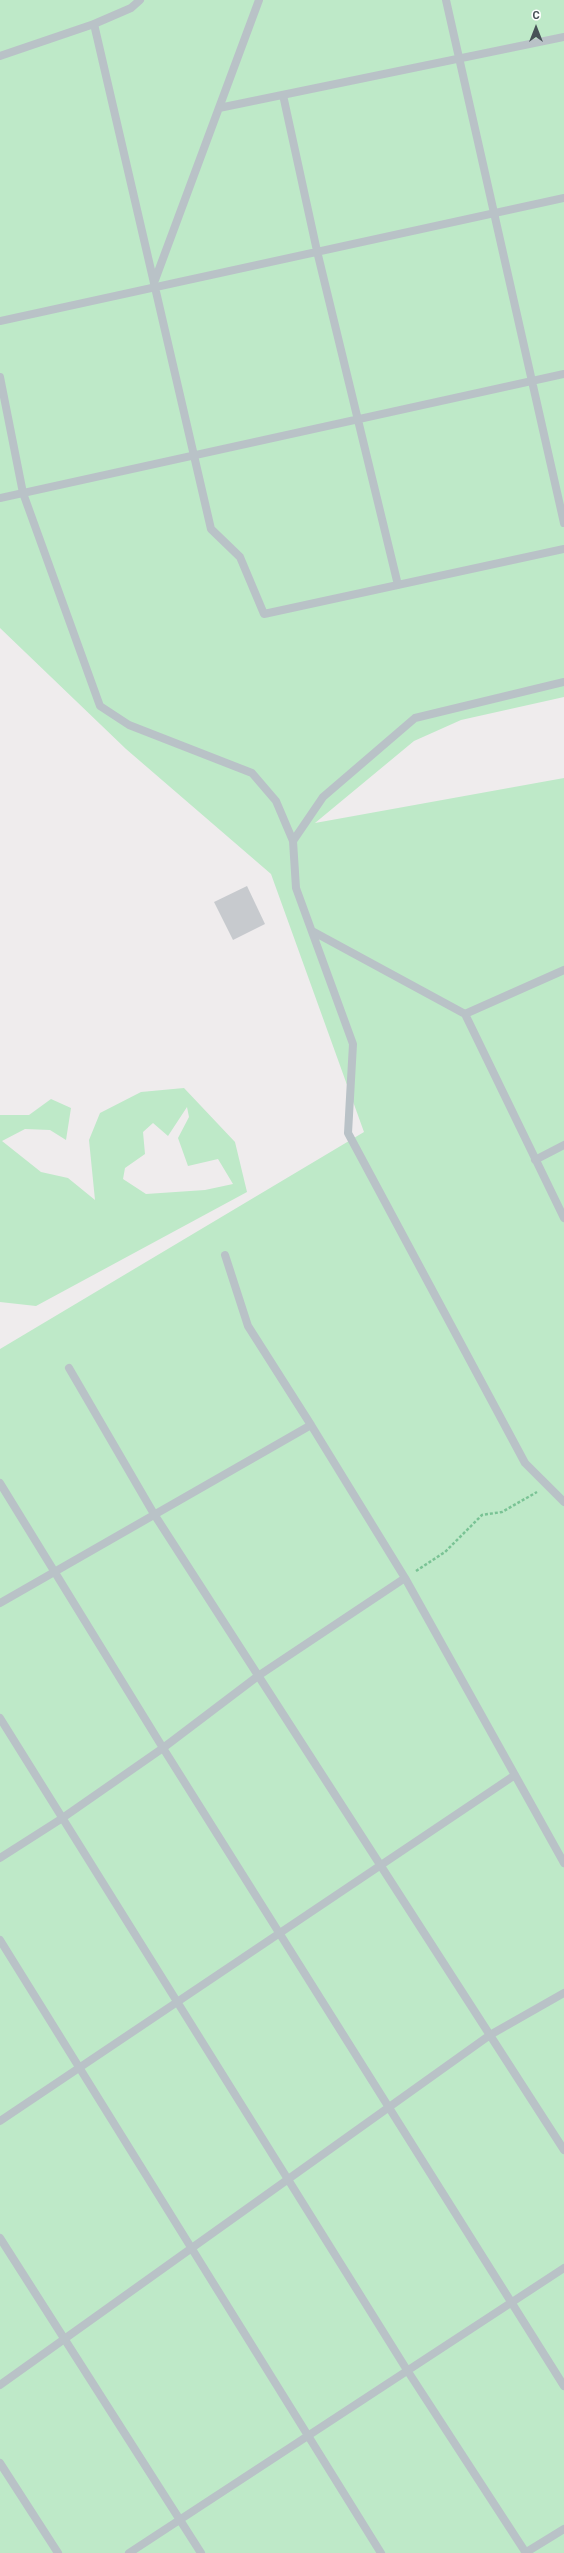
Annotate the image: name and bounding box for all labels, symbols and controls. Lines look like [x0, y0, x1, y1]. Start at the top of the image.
north arrow [516, 8, 556, 48]
text: С [532, 9, 540, 22]

